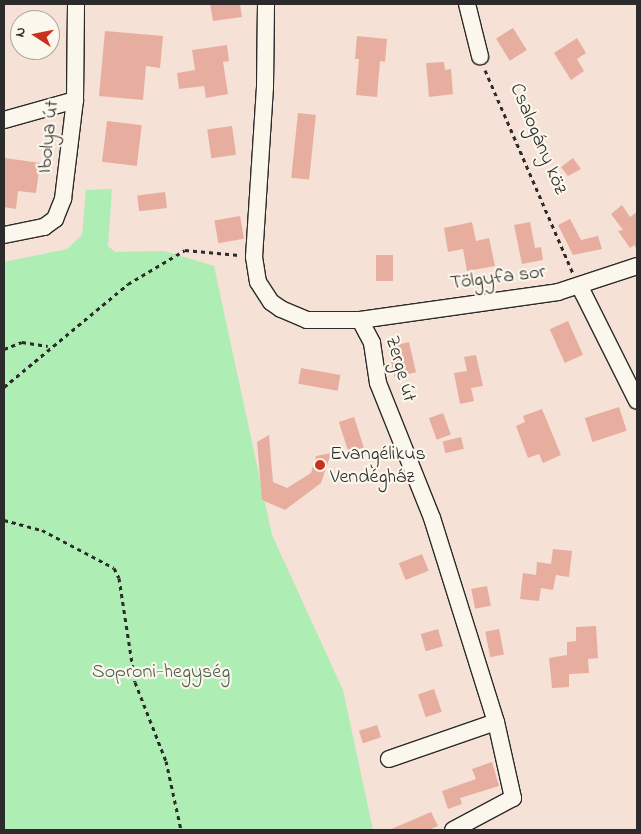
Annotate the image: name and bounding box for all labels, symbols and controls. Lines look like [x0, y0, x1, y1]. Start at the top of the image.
north arrow [10, 10, 60, 60]
text: N [10, 26, 32, 39]
street label: Csalogány köz [504, 80, 572, 198]
street label: Ibolya út [33, 99, 65, 175]
street label: Tölgyfa sor [449, 260, 547, 296]
street label: Zerge út [379, 333, 421, 405]
place label: Evangélikus Vendégház [330, 442, 426, 489]
marker: Evangélikus Vendégház [314, 459, 326, 471]
park label: Soproni-hegység [92, 660, 230, 684]

